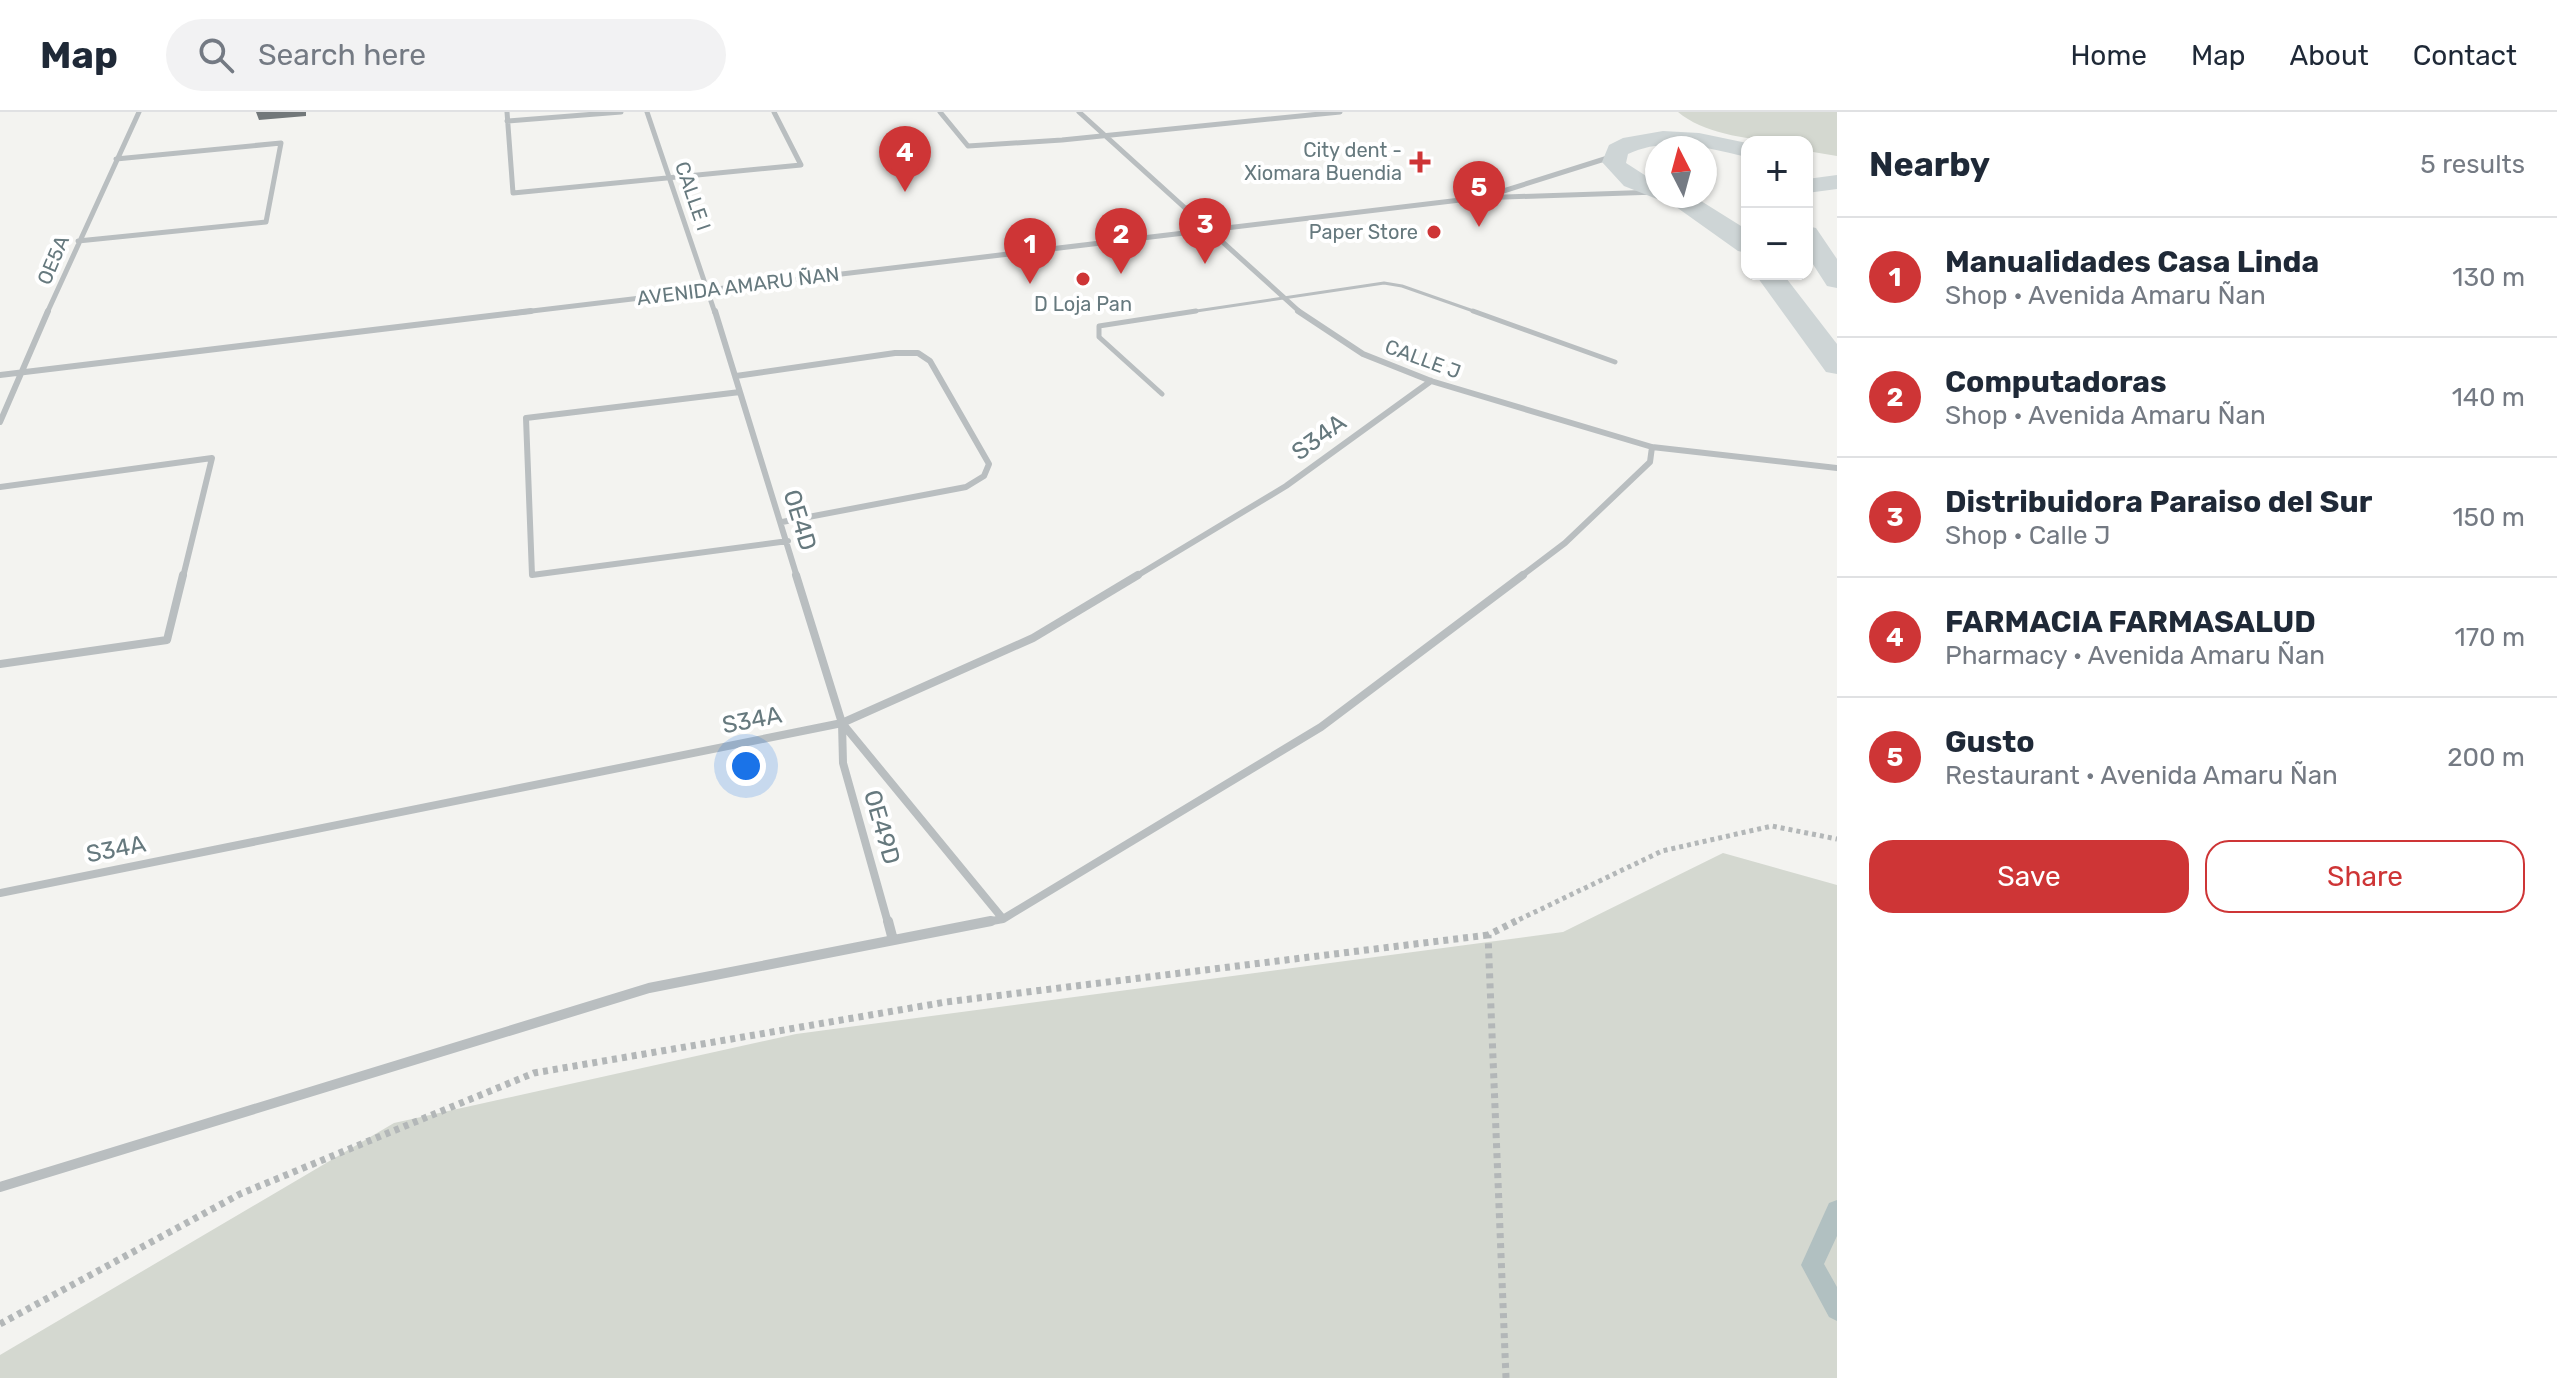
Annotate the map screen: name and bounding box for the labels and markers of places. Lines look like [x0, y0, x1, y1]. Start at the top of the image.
pin: 4 [879, 126, 931, 192]
place label: City dent - Xiomara Buendia [1244, 138, 1402, 185]
marker: City dent - Xiomara Buendia [1409, 151, 1431, 173]
pin: 5 [1453, 161, 1505, 227]
pin: 3 [1179, 198, 1231, 264]
pin: 2 [1095, 208, 1147, 274]
pin: 1 [1004, 218, 1056, 284]
place label: Paper Store [1309, 220, 1418, 244]
marker: Paper Store [1425, 223, 1443, 241]
marker: D Loja Pan [1074, 270, 1092, 288]
place label: D Loja Pan [1034, 292, 1132, 316]

